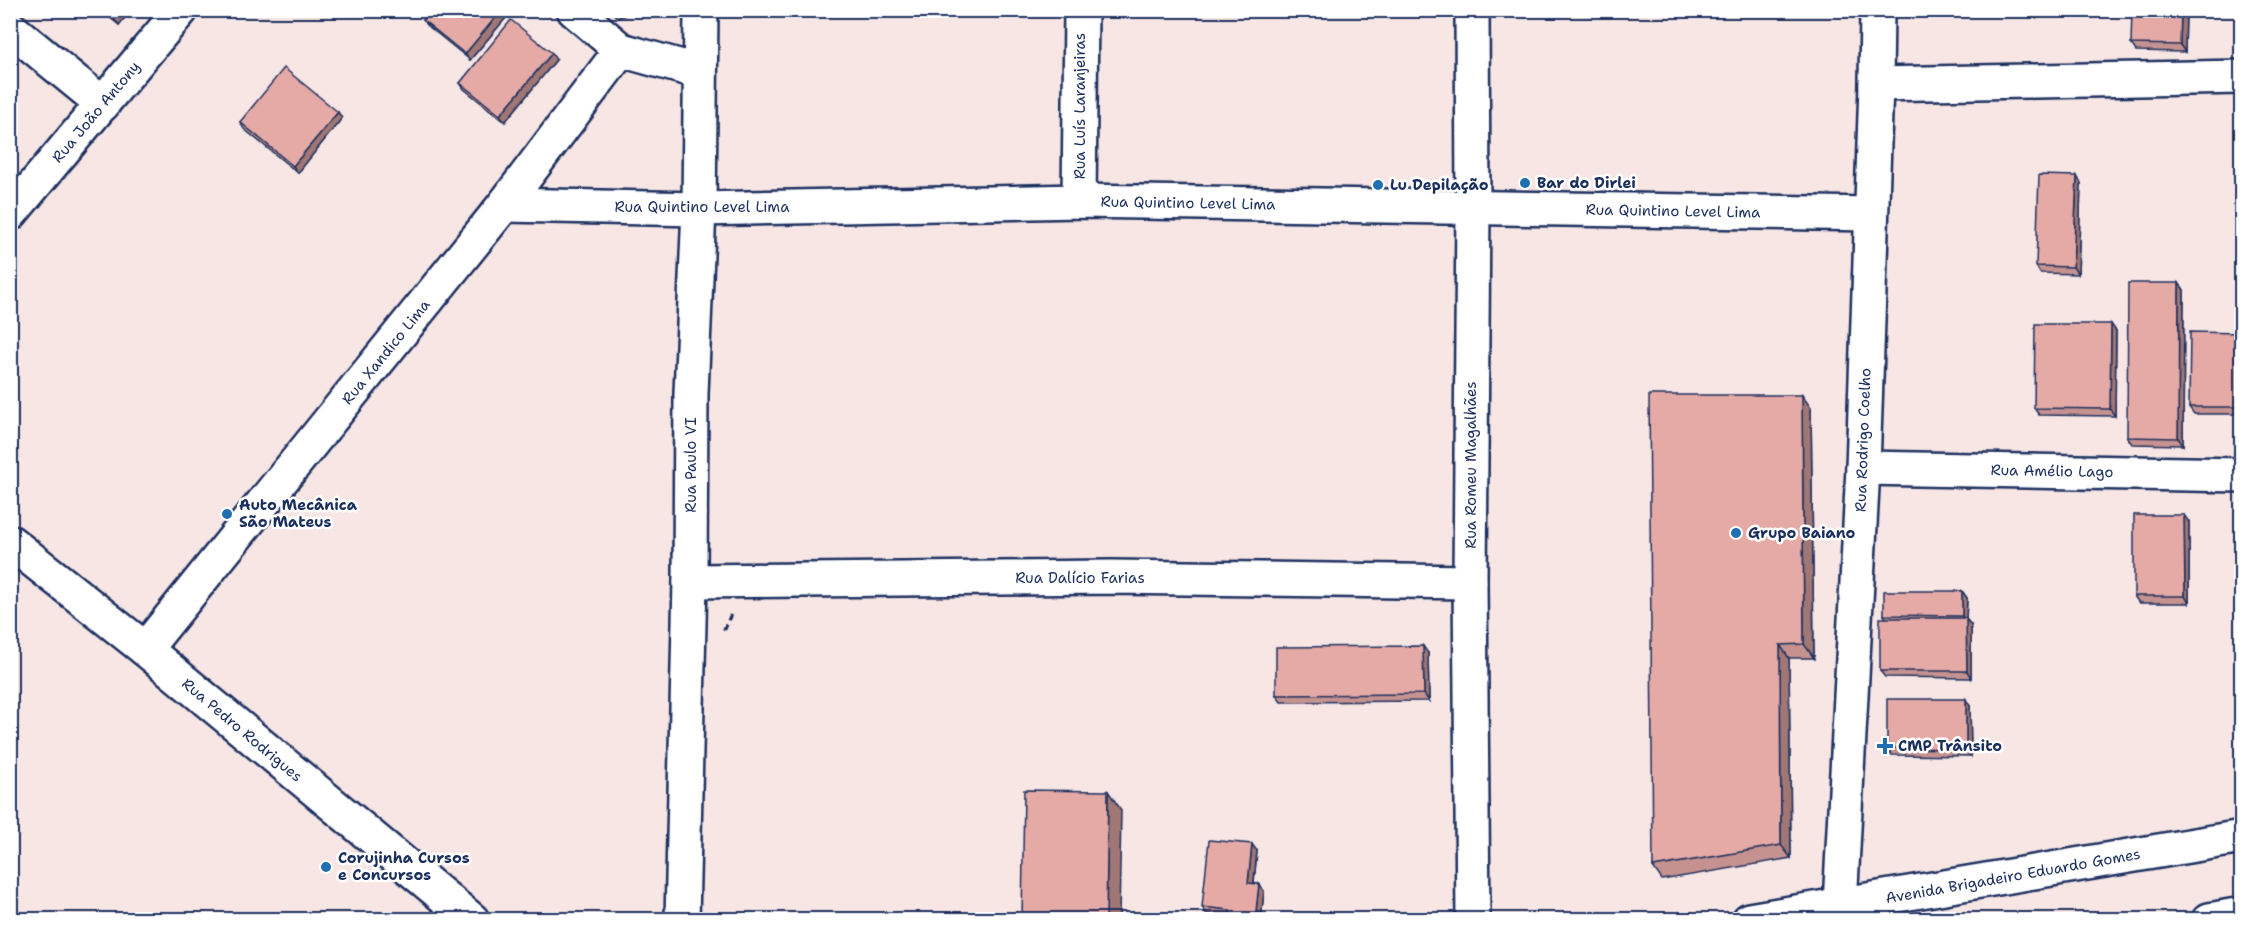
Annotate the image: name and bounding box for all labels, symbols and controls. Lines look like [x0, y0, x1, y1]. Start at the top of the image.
street label: Rua Luís Laranjeiras [1070, 33, 1090, 179]
street label: Rua João Antony [48, 57, 144, 167]
place label: Bar do Dirlei [1537, 173, 1636, 193]
place label: Lu Depilação [1390, 175, 1489, 195]
marker: Bar do Dirlei [1518, 176, 1532, 190]
marker: Lu Depilação [1371, 178, 1385, 192]
street label: Rua Quintino Level Lima [1100, 191, 1276, 215]
street label: Rua Quintino Level Lima [614, 197, 790, 217]
street label: Rua Quintino Level Lima [1585, 199, 1761, 223]
street label: Rua Xandico Lima [337, 295, 435, 409]
street label: Rua Rodrigo Coelho [1850, 368, 1876, 512]
street label: Rua Romeu Magalhães [1461, 381, 1481, 549]
street label: Rua Paulo VI [681, 417, 701, 513]
street label: Rua Amélio Lago [1990, 460, 2114, 482]
place label: Auto Mecânica São Mateus [239, 495, 358, 532]
marker: Auto Mecânica São Mateus [220, 507, 234, 521]
place label: Grupo Baiano [1748, 523, 1856, 543]
marker: Grupo Baiano [1729, 526, 1743, 540]
street label: Rua Dalício Farias [1015, 568, 1145, 588]
street label: Rua Pedro Rodrigues [178, 674, 306, 786]
place label: CMP Trânsito [1898, 736, 2002, 756]
marker: CMP Trânsito [1876, 737, 1894, 755]
street label: Avenida Brigadeiro Eduardo Gomes [1884, 844, 2142, 908]
place label: Corujinha Cursos e Concursos [338, 848, 470, 885]
marker: Corujinha Cursos e Concursos [319, 860, 333, 874]

